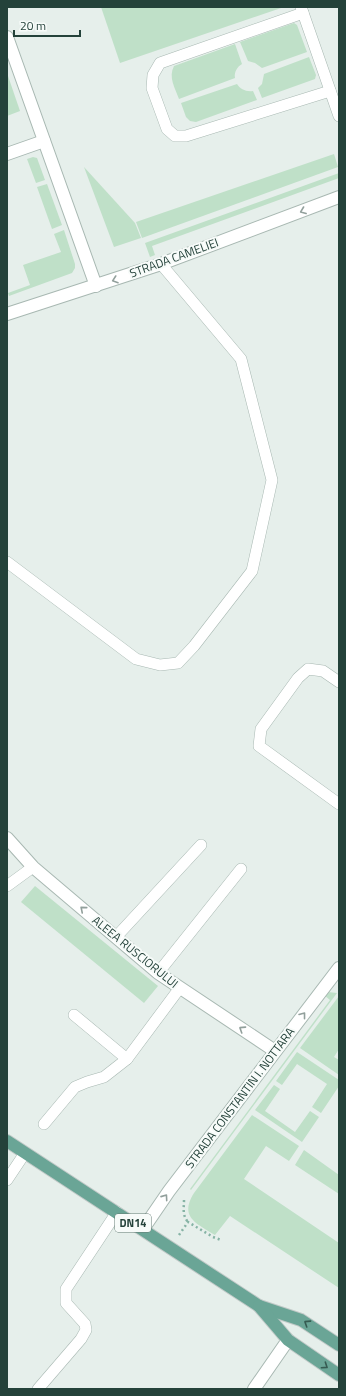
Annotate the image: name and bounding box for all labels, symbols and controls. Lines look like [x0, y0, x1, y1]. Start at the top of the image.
scale bar [14, 12, 80, 38]
text: 20 m [20, 16, 46, 35]
one-way arrow [299, 206, 306, 214]
street label: STRADA CAMELIEI [127, 233, 221, 282]
one-way arrow [111, 275, 118, 283]
one-way arrow [80, 907, 87, 914]
street label: ALEEA RUSCIORULUI [88, 911, 183, 992]
one-way arrow [298, 1012, 305, 1019]
street label: STRADA CONSTANTIN I. NOTTARA [180, 1023, 299, 1172]
one-way arrow [239, 1027, 246, 1034]
one-way arrow [160, 1194, 167, 1201]
road number: DN14 [115, 1214, 151, 1232]
one-way arrow [304, 1321, 311, 1328]
one-way arrow [321, 1361, 328, 1369]

